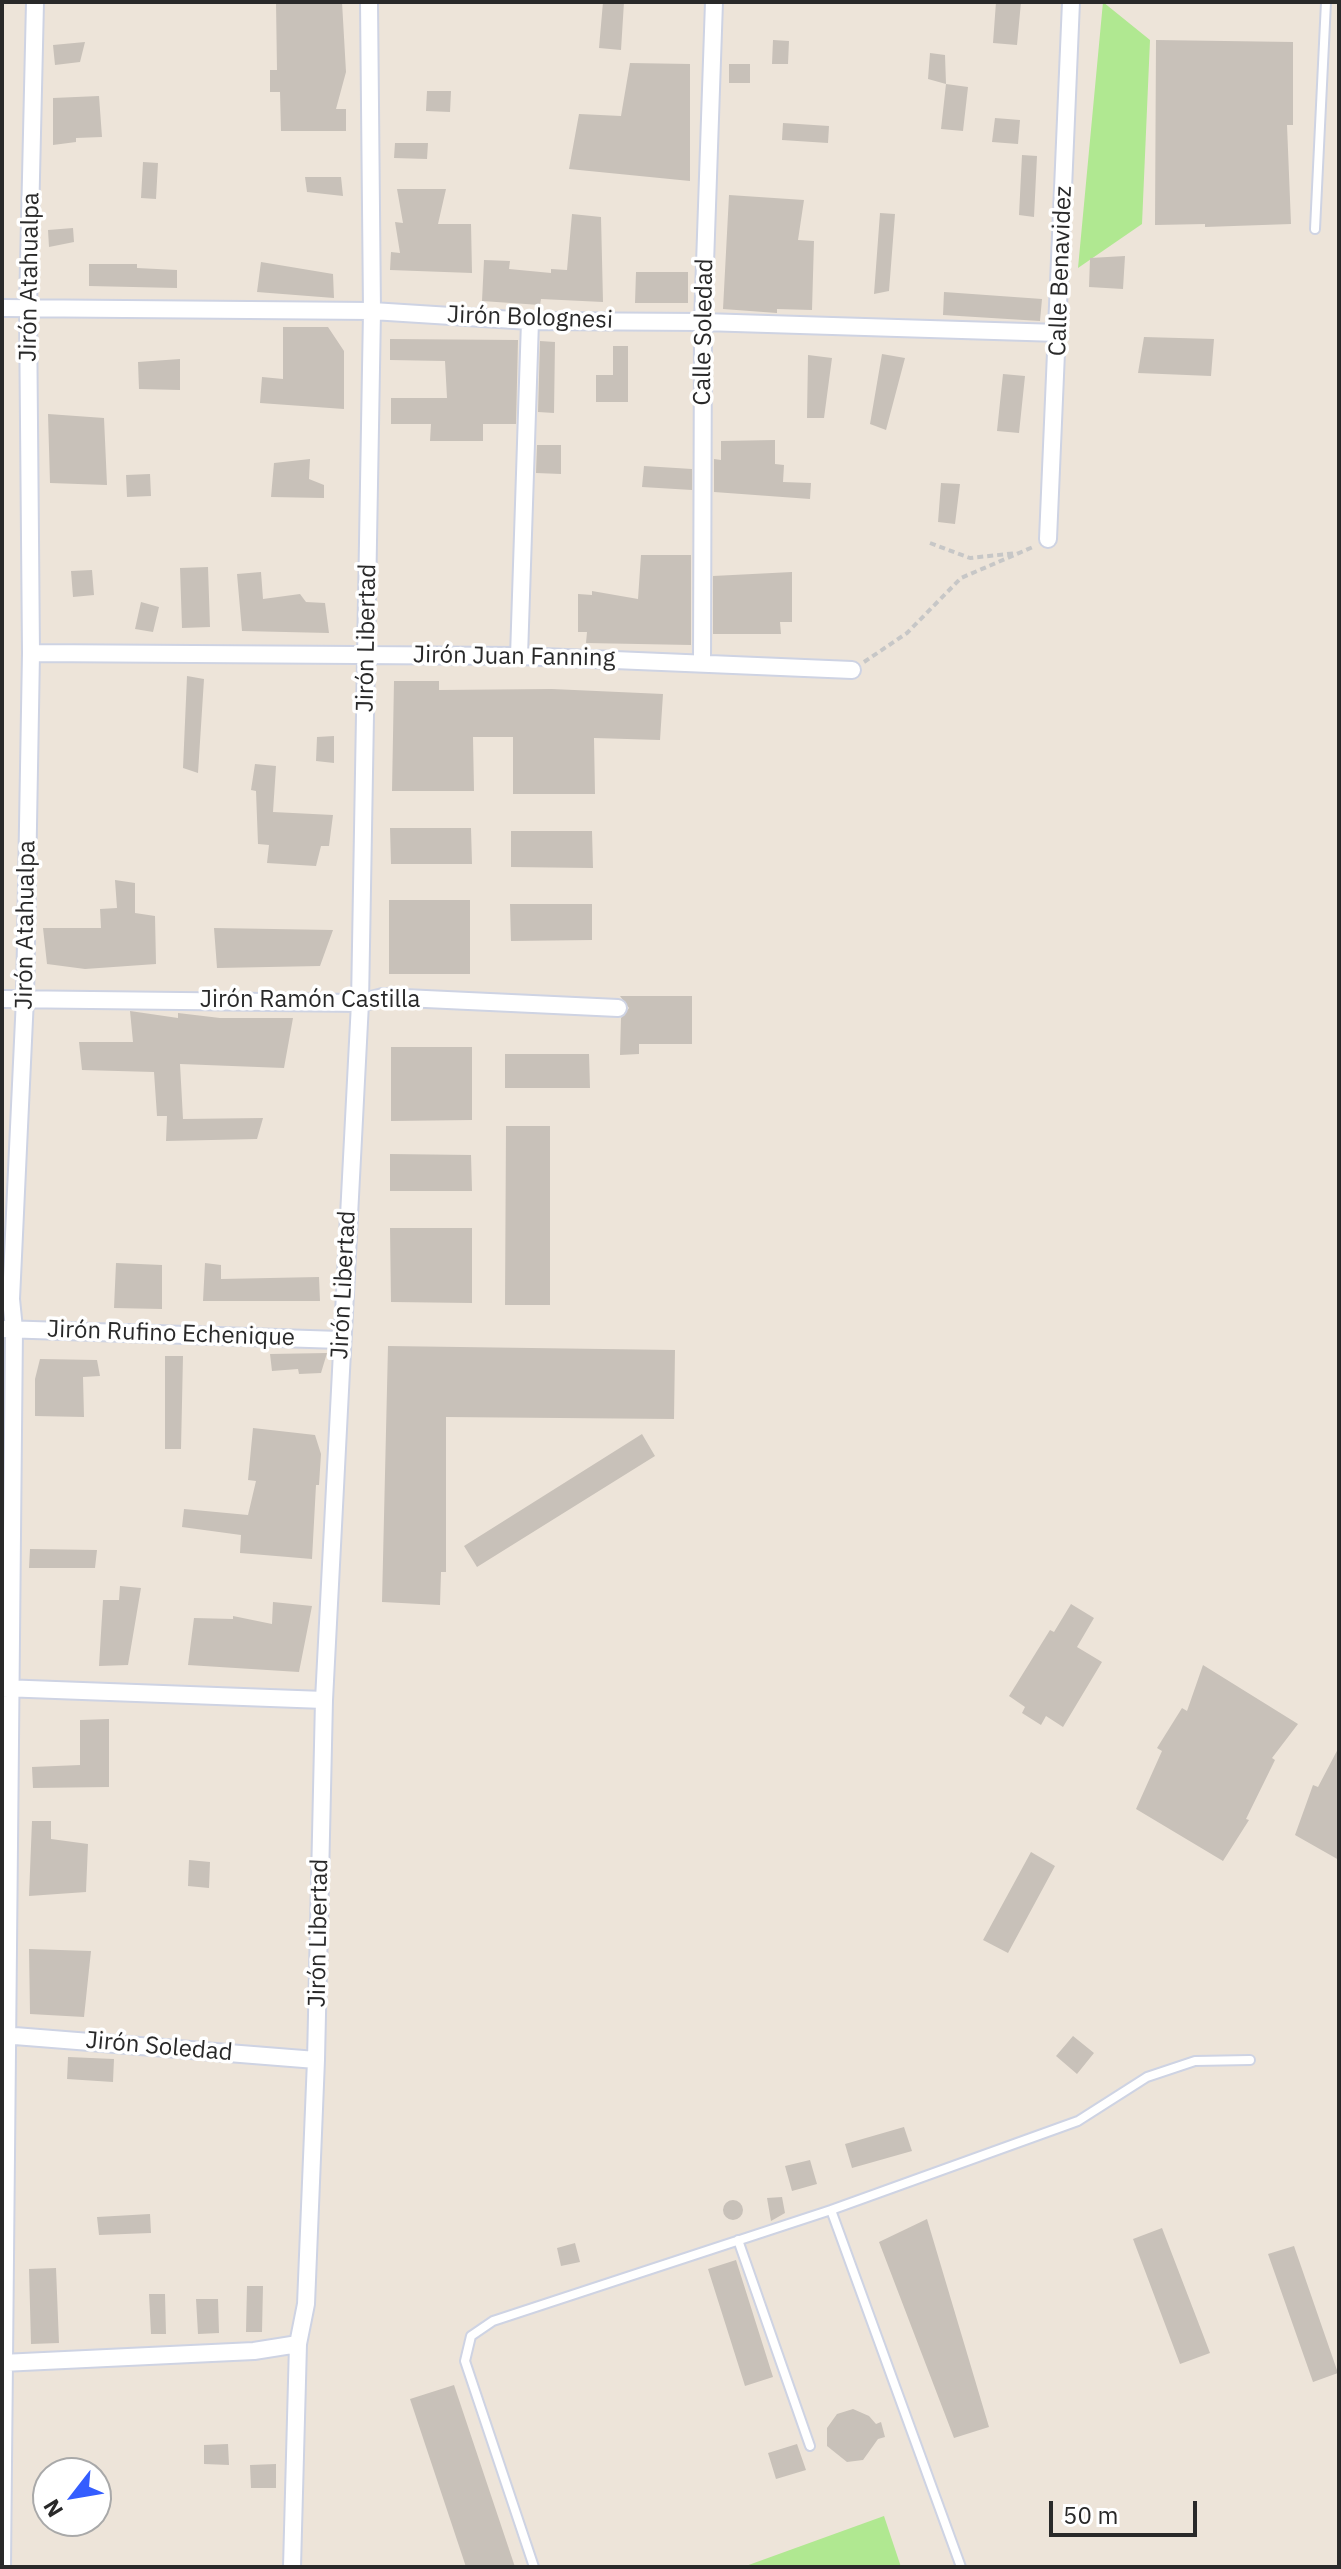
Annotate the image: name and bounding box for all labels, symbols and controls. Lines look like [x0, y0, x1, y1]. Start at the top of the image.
street label: Calle Benavidez [1044, 185, 1078, 357]
street label: Jirón Atahualpa [14, 192, 46, 362]
street label: Calle Soledad [688, 258, 720, 406]
street label: Jirón Bolognesi [447, 301, 613, 335]
street label: Jirón Libertad [351, 563, 383, 713]
street label: Jirón Juan Fanning [413, 641, 615, 673]
street label: Jirón Atahualpa [10, 840, 42, 1010]
street label: Jirón Ramón Castilla [200, 986, 420, 1014]
street label: Jirón Libertad [326, 1210, 362, 1360]
street label: Jirón Rufino Echenique [47, 1315, 295, 1353]
street label: Jirón Libertad [303, 1858, 335, 2008]
street label: Jirón Soledad [84, 2026, 234, 2068]
north arrow [32, 2457, 112, 2537]
scale bar [1053, 2485, 1201, 2535]
text: N [36, 2494, 69, 2523]
text: 50 m [1063, 2499, 1118, 2531]

